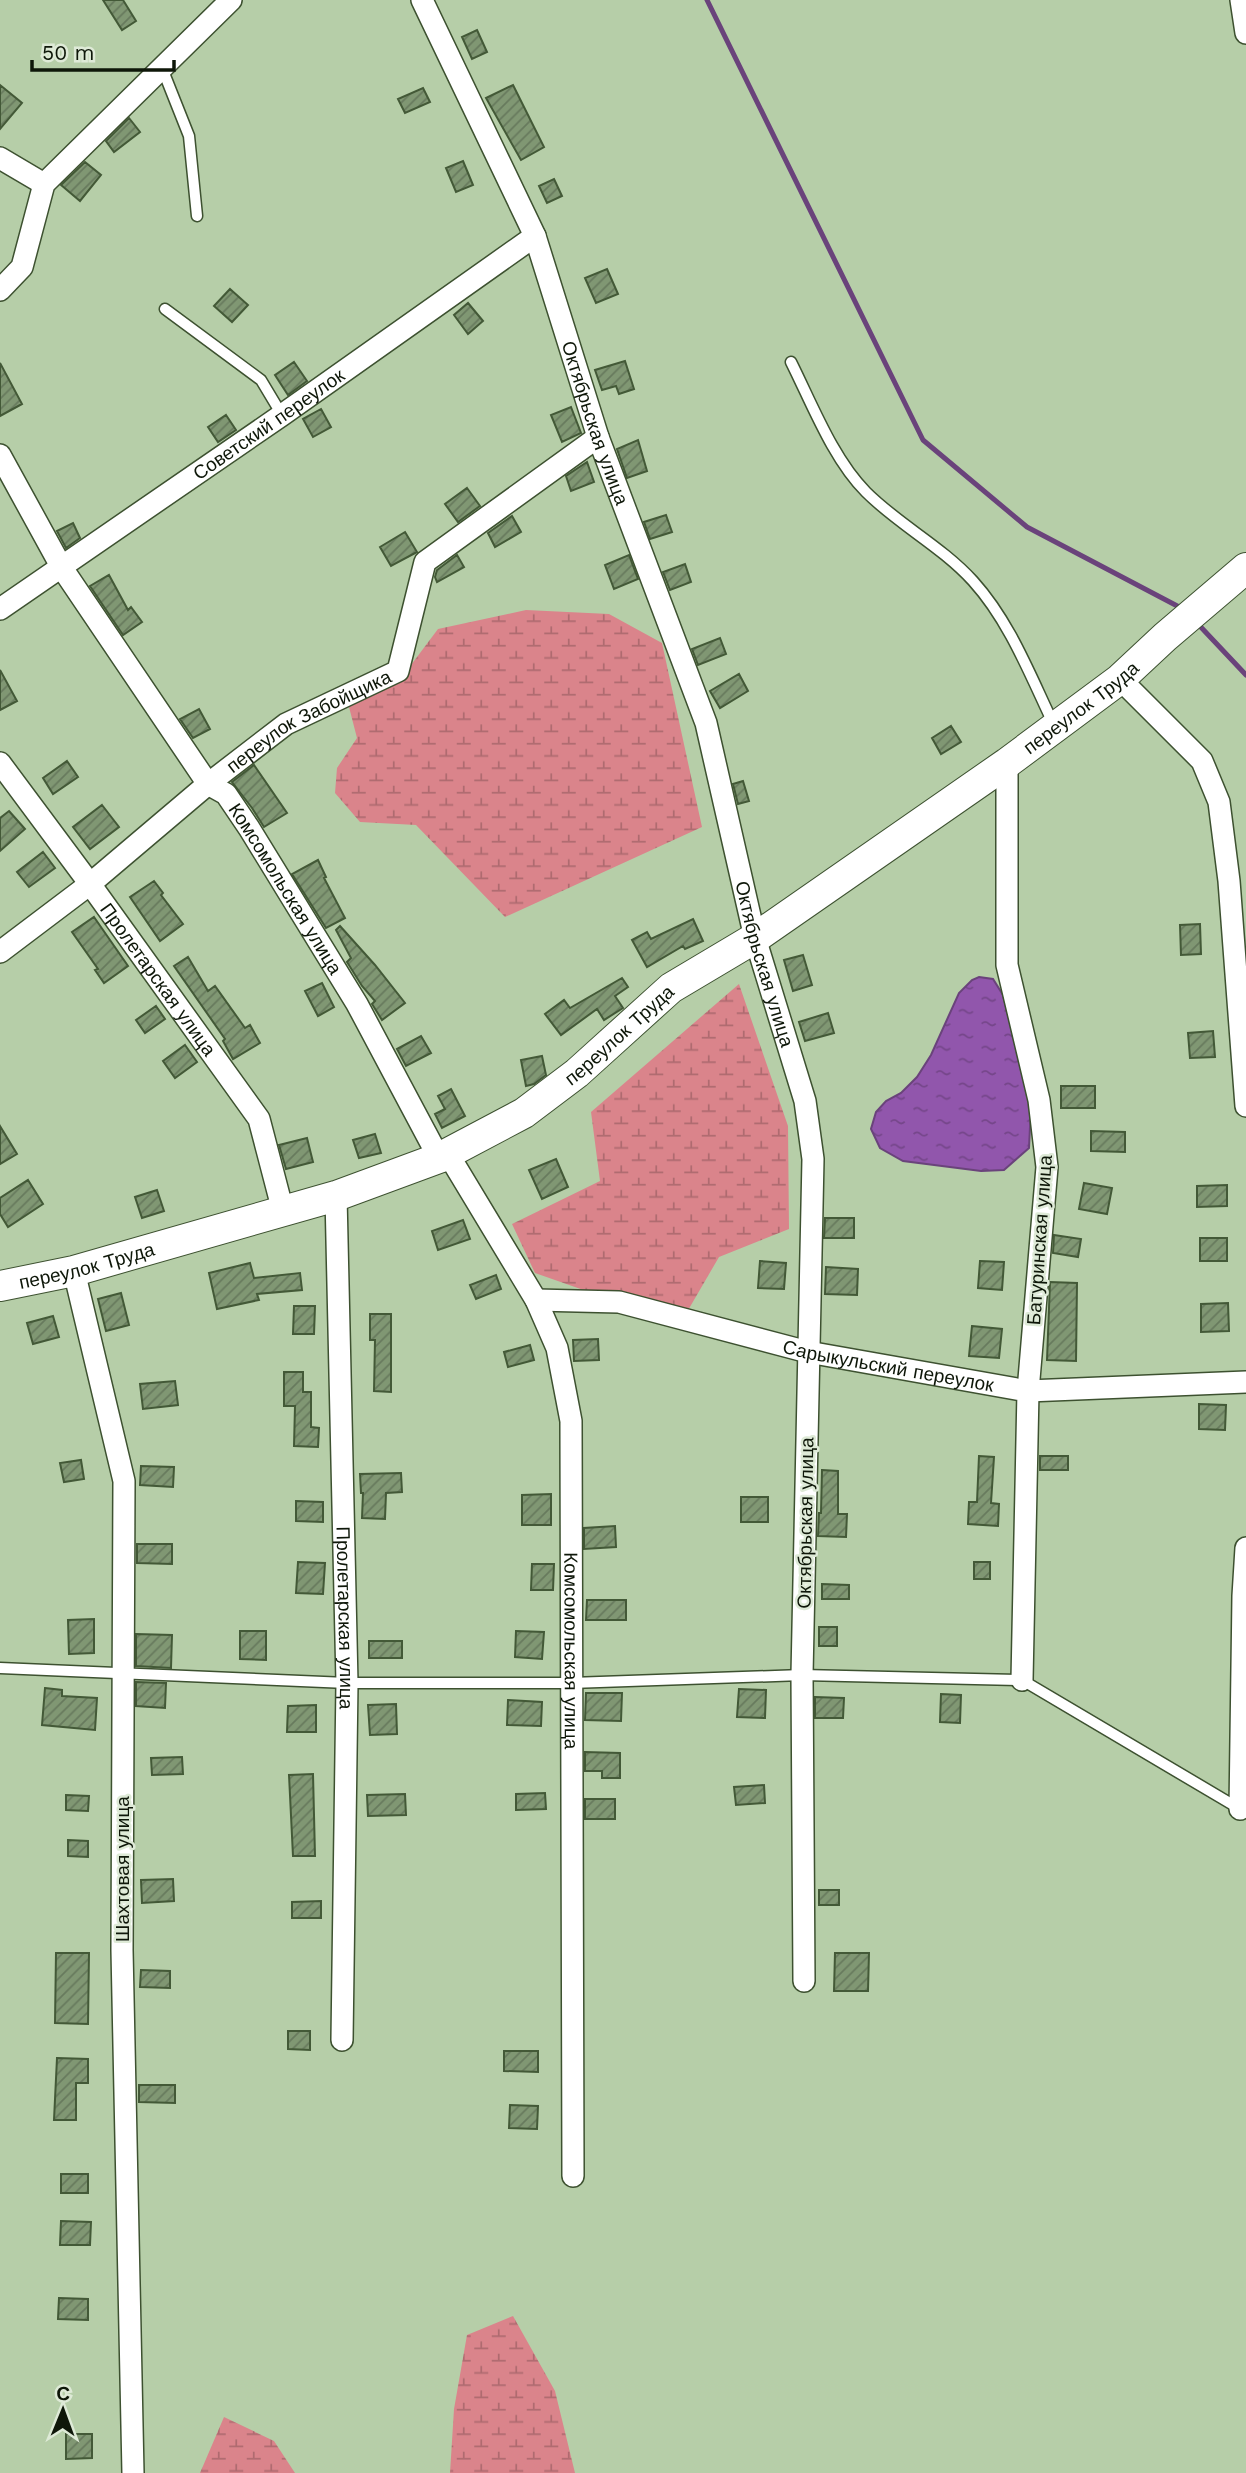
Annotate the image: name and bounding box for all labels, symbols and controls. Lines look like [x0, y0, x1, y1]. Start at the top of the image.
scale bar [32, 28, 173, 72]
text: 50 m [42, 40, 94, 65]
street label: Октябрьская улица [557, 338, 634, 509]
street label: Советский переулок [188, 363, 349, 485]
street label: переулок Труда [1019, 656, 1144, 759]
street label: переулок Забойщика [222, 665, 395, 778]
street label: Комсомольская улица [223, 799, 347, 979]
street label: Октябрьская улица [730, 879, 799, 1050]
street label: Пролетарская улица [95, 898, 221, 1061]
street label: переулок Труда [560, 980, 679, 1090]
street label: Батуринская улица [1022, 1154, 1057, 1326]
street label: переулок Труда [17, 1237, 158, 1294]
street label: Сарыкульский переулок [780, 1335, 996, 1397]
street label: Октябрьская улица [793, 1437, 819, 1609]
street label: Пролетарская улица [331, 1526, 358, 1710]
street label: Комсомольская улица [559, 1552, 583, 1750]
street label: Шахтовая улица [111, 1796, 134, 1942]
north arrow [28, 2375, 98, 2445]
text: С [56, 2382, 71, 2405]

